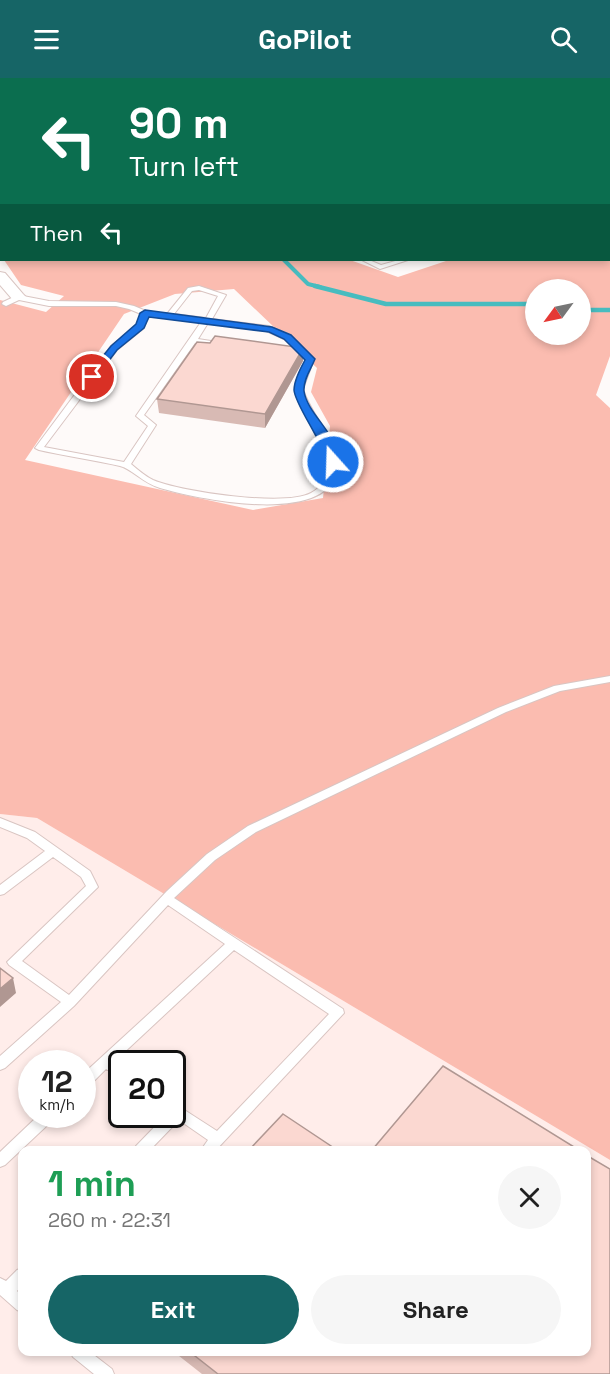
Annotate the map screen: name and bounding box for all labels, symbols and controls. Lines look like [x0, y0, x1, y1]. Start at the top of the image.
text: GoPilot [258, 22, 352, 57]
icon: menu [30, 23, 63, 56]
icon: search [547, 23, 580, 56]
text: 90 m [129, 97, 229, 150]
icon: left [30, 102, 108, 180]
text: Turn left [129, 149, 239, 184]
icon: left [95, 216, 128, 249]
text: Then [30, 219, 83, 247]
north arrow [525, 279, 591, 345]
map controls [525, 279, 591, 345]
pin [66, 351, 117, 402]
icon: arrive [75, 360, 108, 393]
position arrow [301, 430, 365, 494]
speed limit sign: 20 [108, 1050, 186, 1128]
text: 12 [41, 1062, 73, 1101]
text: km/h [39, 1095, 75, 1114]
text: 1 min [48, 1161, 136, 1207]
button: close [498, 1166, 561, 1229]
text: 260 m · 22:31 [48, 1207, 171, 1233]
button: Exit [48, 1275, 299, 1344]
button: Share [311, 1275, 561, 1344]

